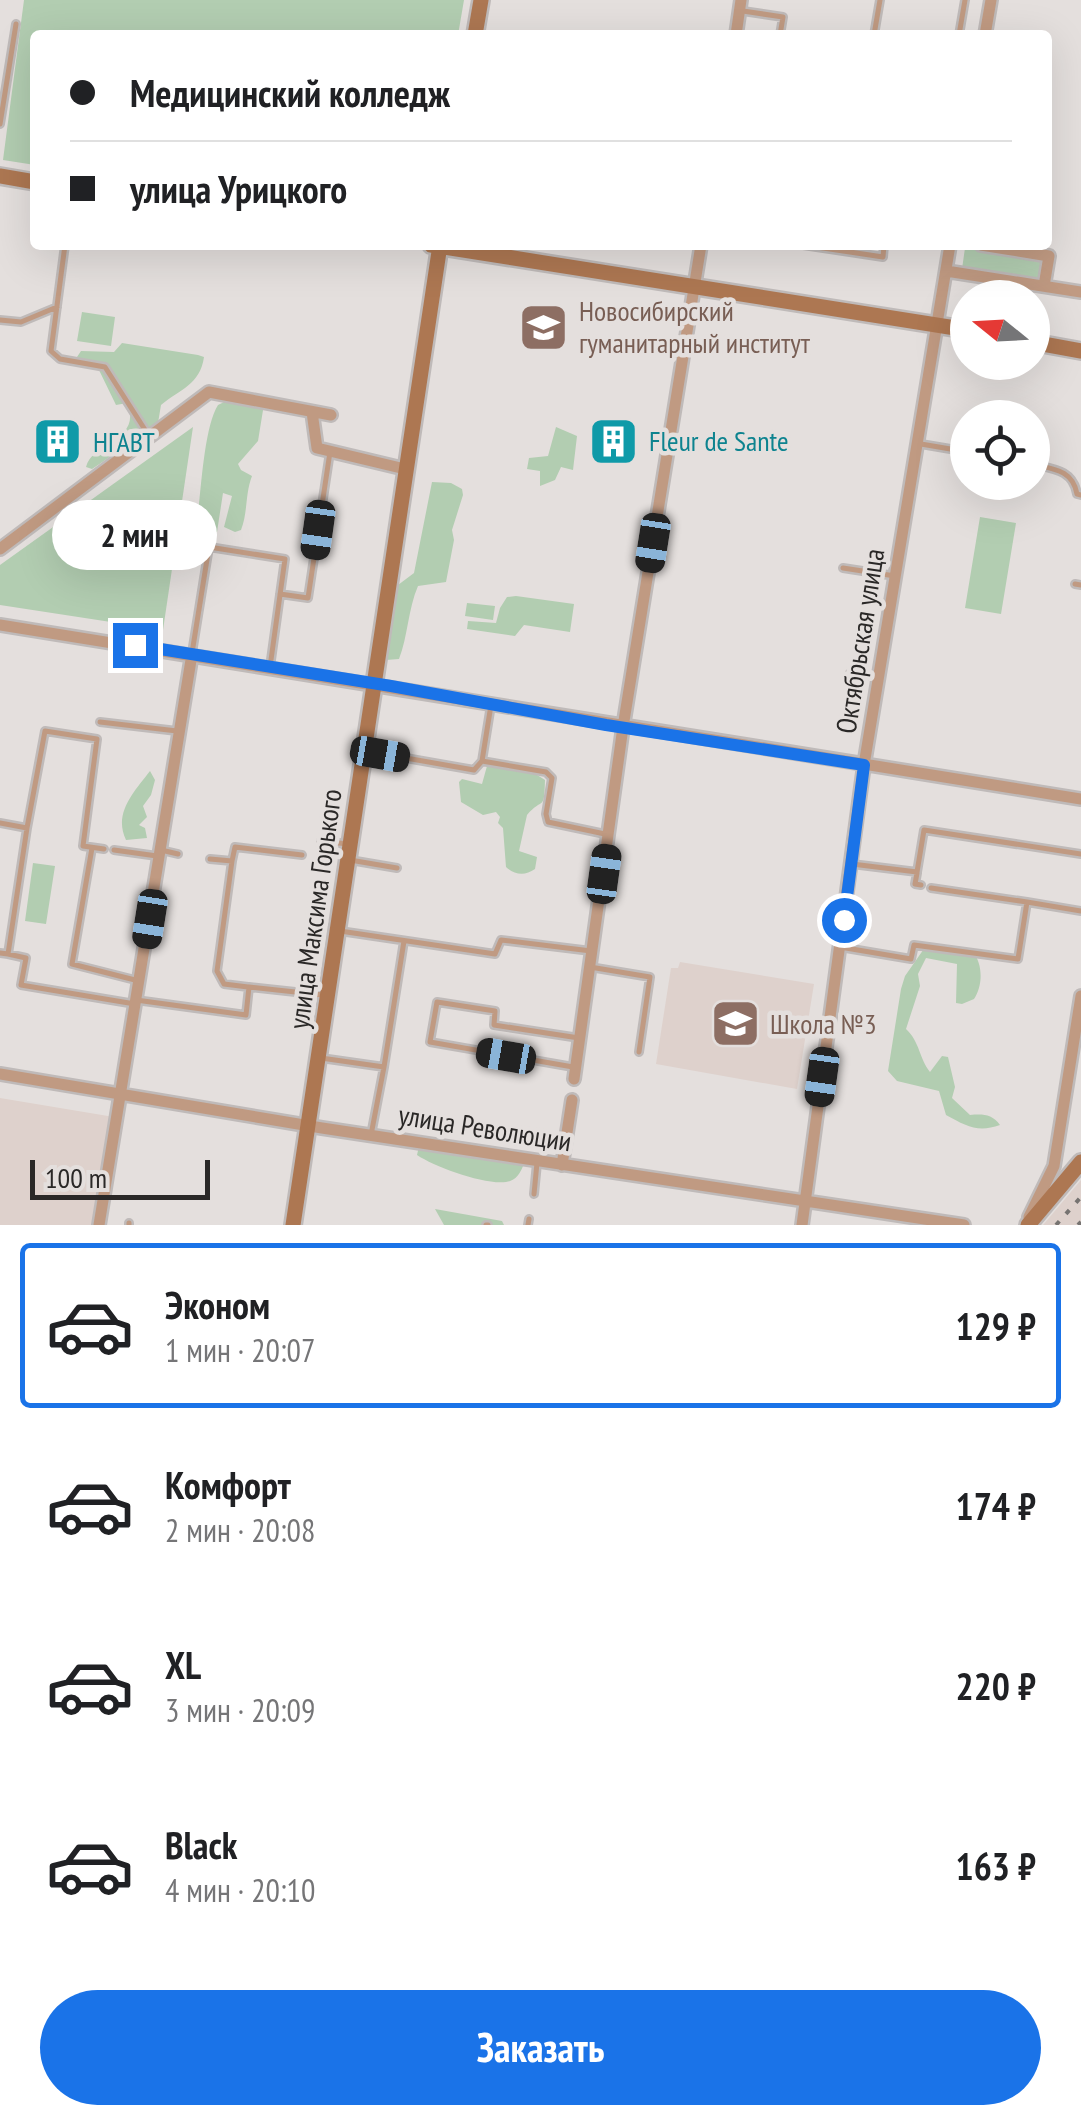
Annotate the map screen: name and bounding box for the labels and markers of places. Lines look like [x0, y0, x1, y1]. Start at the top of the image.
place label: Новосибирский гуманитарный институт [579, 292, 810, 361]
school or university icon: Новосибирский гуманитарный институт [518, 301, 570, 353]
building icon: Fleur de Sante [588, 415, 640, 467]
building icon: НГАВТ [32, 416, 84, 468]
place label: Fleur de Sante [649, 422, 789, 459]
place label: НГАВТ [93, 423, 155, 460]
school or university icon: Школа №3 [709, 998, 761, 1050]
place label: Школа №3 [770, 1005, 877, 1042]

